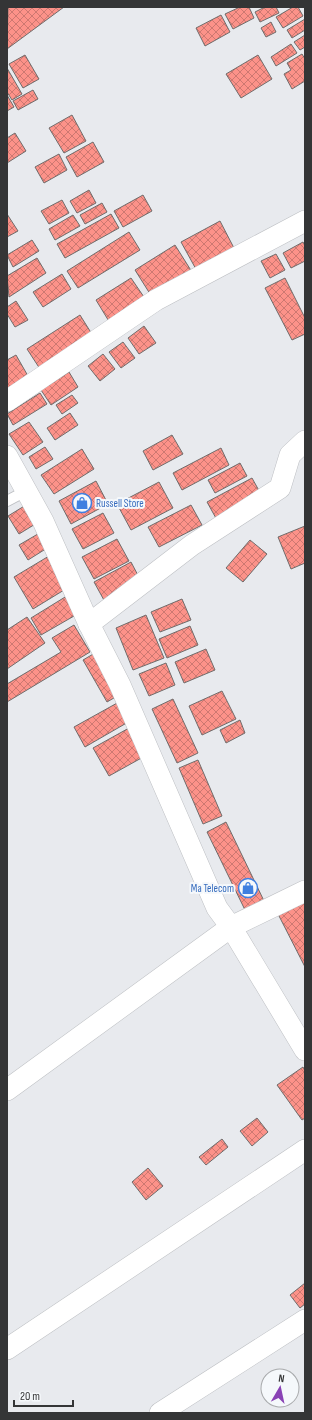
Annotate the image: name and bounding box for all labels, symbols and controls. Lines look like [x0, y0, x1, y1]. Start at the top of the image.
shop icon: Russell Store [71, 492, 93, 514]
place label: Russell Store [96, 497, 144, 510]
shop icon: Ma Telecom [237, 877, 259, 899]
place label: Ma Telecom [191, 882, 234, 895]
north arrow [260, 1368, 300, 1408]
text: N [278, 1372, 286, 1386]
scale bar [14, 1382, 73, 1408]
text: 20 m [20, 1389, 40, 1404]

